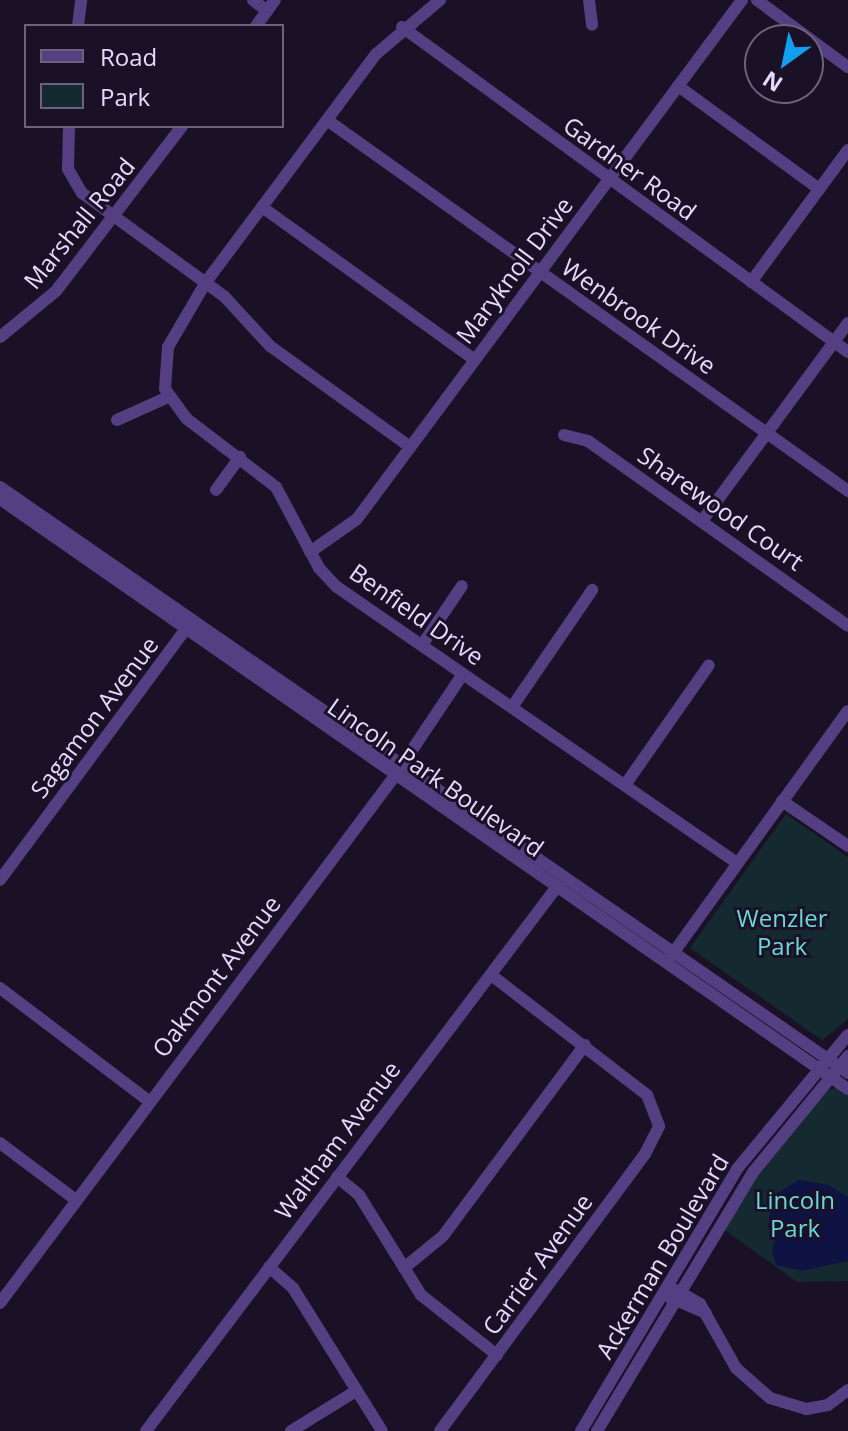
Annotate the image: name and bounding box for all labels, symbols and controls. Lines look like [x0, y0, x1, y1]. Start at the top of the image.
legend [24, 24, 284, 128]
north arrow [744, 24, 824, 104]
text: Road [100, 40, 157, 73]
text: N [756, 65, 788, 100]
text: Park [100, 80, 150, 113]
street label: Gardner Road [558, 110, 702, 226]
street label: Marshall Road [18, 152, 140, 294]
street label: Maryknoll Drive [450, 191, 578, 349]
street label: Wenbrook Drive [556, 252, 722, 380]
street label: Sharewood Court [633, 440, 809, 576]
street label: Benfield Drive [344, 557, 490, 671]
street label: Sagamon Avenue [24, 631, 164, 803]
street label: Lincoln Park Boulevard [323, 692, 549, 862]
street label: Oakmont Avenue [146, 890, 286, 1062]
park label: Wenzler Park [737, 904, 827, 960]
street label: Waltham Avenue [268, 1055, 406, 1225]
street label: Ackerman Boulevard [590, 1149, 734, 1363]
park label: Lincoln Park [755, 1186, 835, 1242]
street label: Carrier Avenue [476, 1188, 598, 1340]

